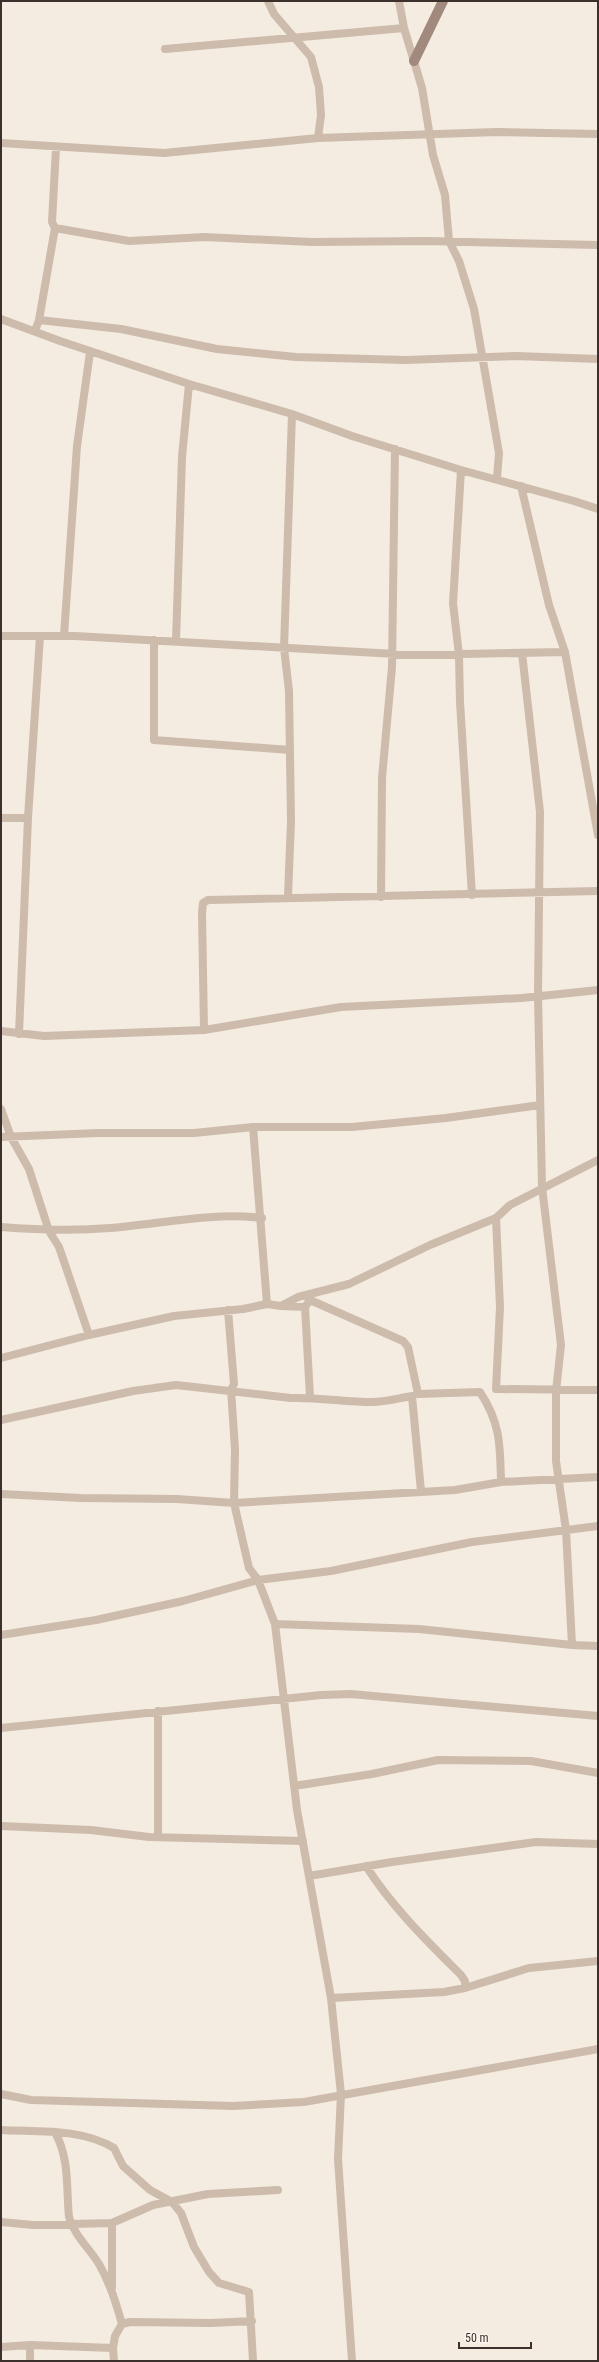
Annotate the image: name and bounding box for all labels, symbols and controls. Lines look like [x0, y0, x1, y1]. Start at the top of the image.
scale bar [459, 2324, 531, 2350]
text: 50 m [465, 2331, 489, 2345]

